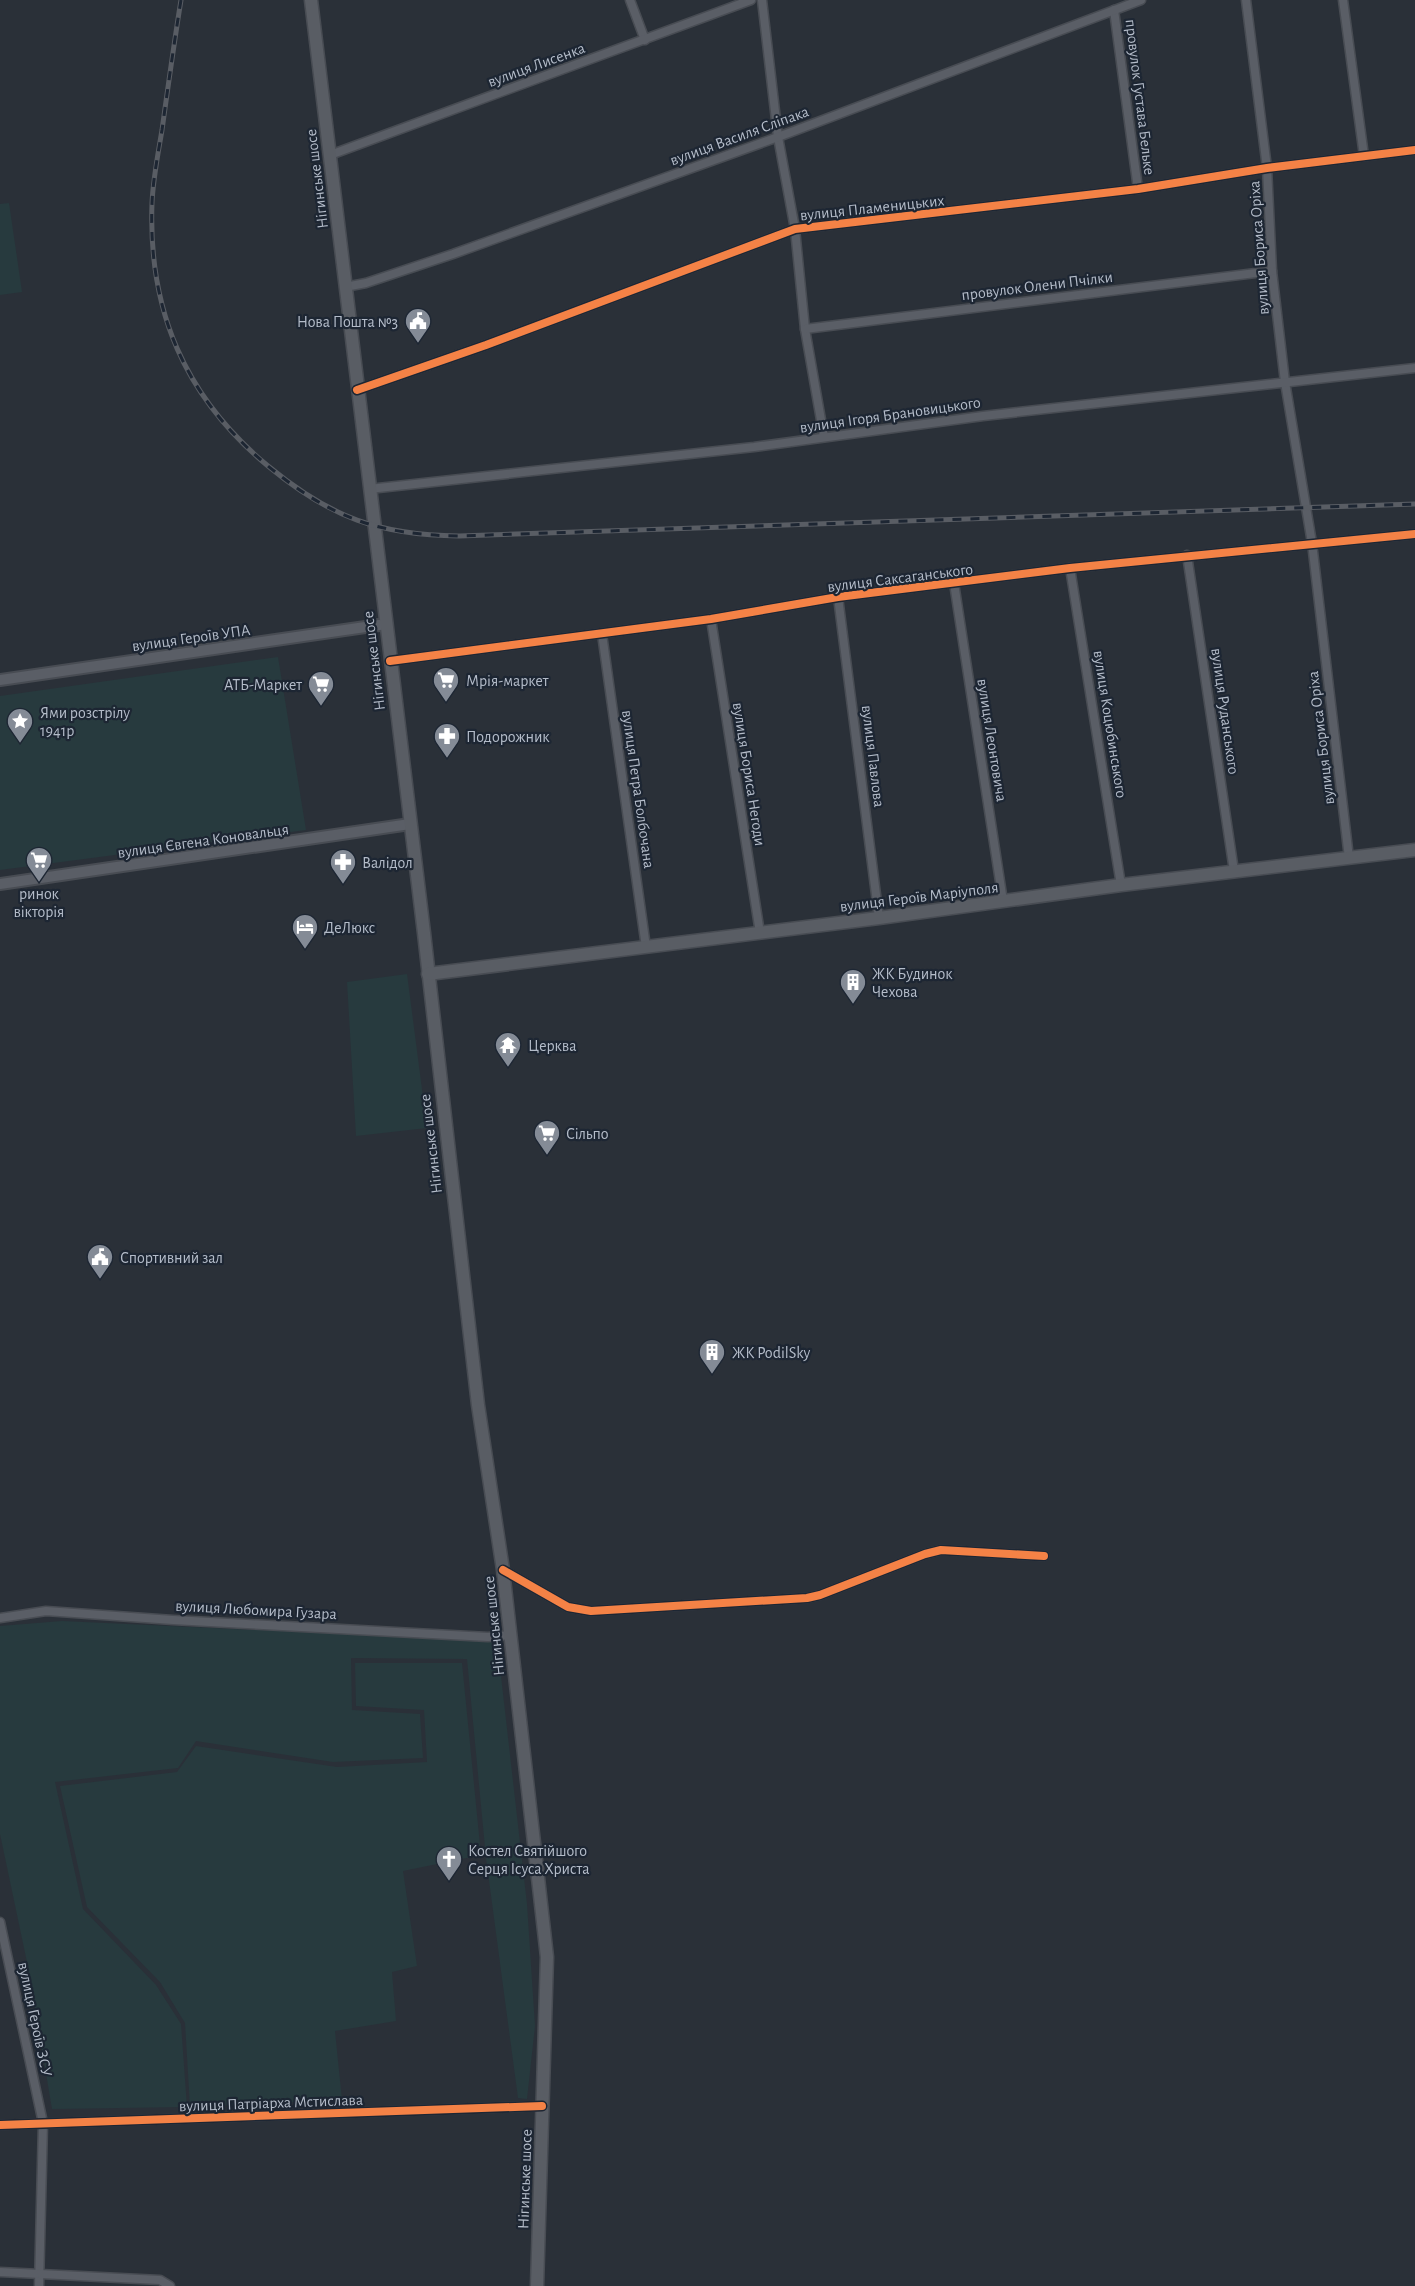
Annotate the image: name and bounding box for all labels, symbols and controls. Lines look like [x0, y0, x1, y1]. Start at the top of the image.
street label: провулок Густава Бельке [1122, 18, 1158, 176]
street label: вулиця Лисенка [485, 40, 588, 91]
street label: вулиця Василя Сліпака [668, 103, 811, 169]
street label: Нігинське шосе [303, 128, 331, 230]
street label: вулиця Бориса Оріха [1246, 180, 1273, 316]
street label: вулиця Пламеницьких [799, 192, 945, 225]
street label: провулок Олени Пчілки [960, 269, 1114, 304]
public building icon: Нова Пошта №3 [403, 306, 433, 344]
place label: Нова Пошта №3 [297, 314, 398, 330]
street label: вулиця Ігоря Брановицького [799, 394, 982, 437]
street label: вулиця Саксаганського [826, 561, 974, 596]
street label: Нігинське шосе [360, 610, 388, 712]
street label: вулиця Героїв УПА [131, 622, 252, 655]
street label: вулиця Руданського [1207, 647, 1242, 776]
street label: вулиця Коцюбинського [1089, 649, 1130, 799]
supermarket icon: Мрія-маркет [431, 665, 461, 703]
supermarket icon: АТБ-Маркет [306, 669, 336, 707]
street label: вулиця Бориса Оріха [1305, 670, 1338, 806]
place label: Мрія-маркет [466, 673, 549, 689]
place label: АТБ-Маркет [224, 677, 302, 693]
street label: вулиця Леонтовича [973, 678, 1010, 803]
street label: вулиця Бориса Негоди [729, 701, 768, 847]
street label: вулиця Павлова [858, 704, 887, 808]
place label: Ями розстрілу 1941р [40, 705, 130, 739]
place icon: Ями розстрілу 1941р [5, 706, 35, 744]
street label: вулиця Петра Болбочана [618, 709, 657, 870]
pharmacy icon: Подорожник [432, 721, 462, 759]
place label: Подорожник [466, 729, 550, 745]
street label: вулиця Євгена Коновальця [116, 821, 290, 862]
supermarket icon: ринок вікторія [24, 845, 54, 883]
pharmacy icon: Валідол [328, 847, 358, 885]
place label: Валідол [362, 855, 413, 871]
street label: вулиця Героїв Маріуполя [839, 879, 999, 916]
place label: ринок вікторія [14, 886, 64, 920]
hotel icon: ДеЛюкс [290, 912, 320, 950]
place label: ДеЛюкс [324, 920, 375, 936]
place label: ЖК Будинок Чехова [872, 966, 953, 1000]
building icon: ЖК Будинок Чехова [838, 967, 868, 1005]
temple icon: Церква [493, 1030, 523, 1068]
place label: Церква [528, 1038, 577, 1054]
street label: Нігинське шосе [417, 1093, 445, 1195]
supermarket icon: Сільпо [532, 1118, 562, 1156]
place label: Сільпо [566, 1126, 609, 1142]
public building icon: Спортивний зал [85, 1242, 115, 1280]
place label: Спортивний зал [120, 1250, 223, 1266]
building icon: ЖК PodilSky [697, 1337, 727, 1375]
place label: ЖК PodilSky [732, 1345, 810, 1362]
street label: Нігинське шосе [481, 1575, 507, 1677]
street label: вулиця Любомира Гузара [175, 1598, 337, 1623]
place label: Костел Святійшого Серця Ісуса Христа [468, 1843, 590, 1878]
church icon: Костел Святійшого Серця Ісуса Христа [434, 1844, 464, 1882]
street label: вулиця Героїв ЗСУ [14, 1961, 55, 2078]
street label: вулиця Патріарха Мстислава [179, 2092, 363, 2115]
street label: Нігинське шосе [515, 2129, 535, 2229]

